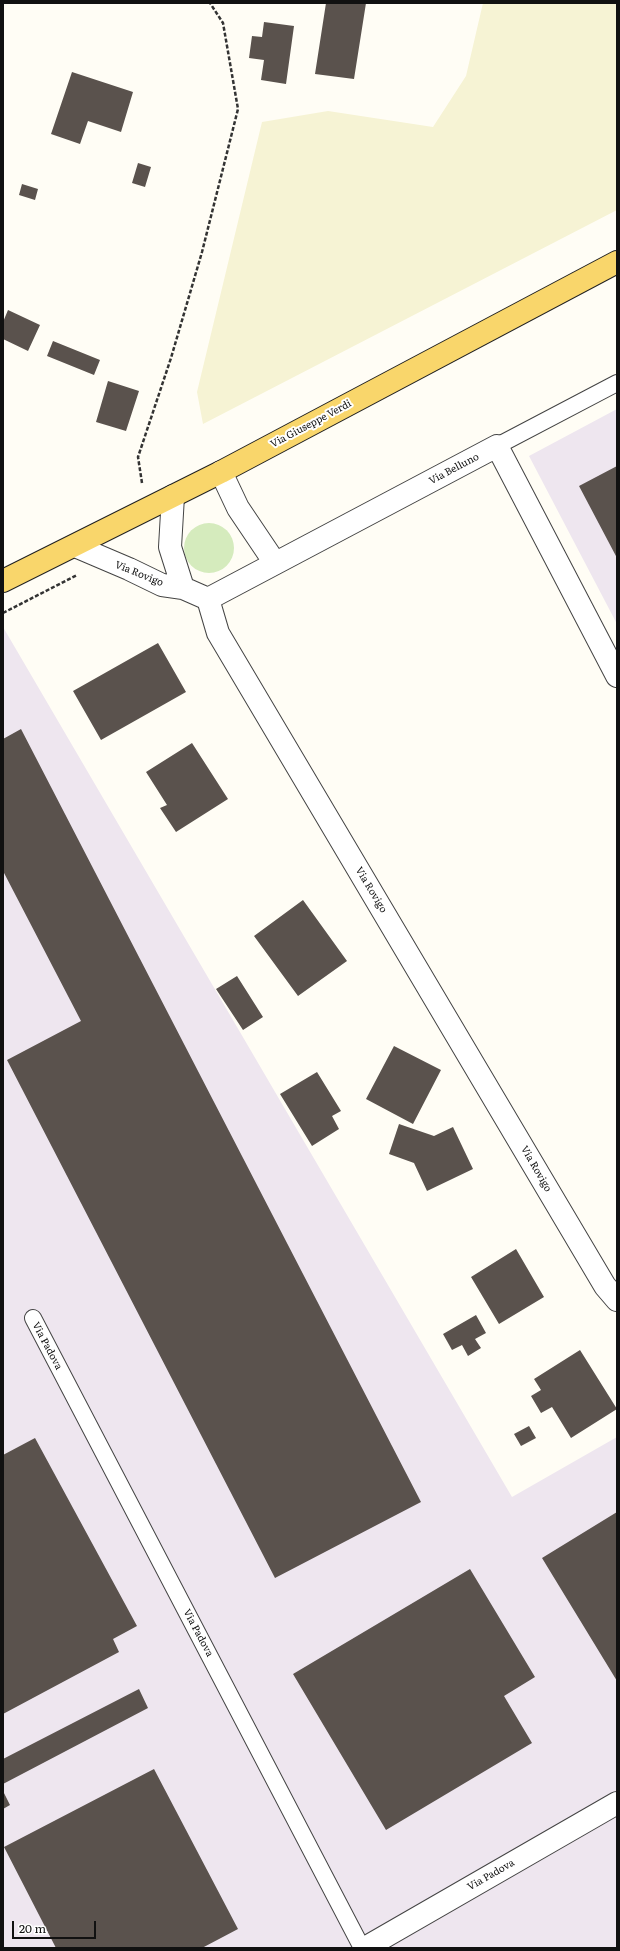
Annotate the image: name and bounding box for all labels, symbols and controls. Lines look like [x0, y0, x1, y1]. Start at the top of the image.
street label: Via Giuseppe Verdi [269, 398, 353, 450]
street label: Via Belluno [427, 451, 481, 487]
street label: Via Rovigo [113, 559, 165, 589]
street label: Via Rovigo [353, 865, 389, 915]
street label: Via Rovigo [518, 1144, 554, 1194]
street label: Via Padova [29, 1320, 65, 1372]
street label: Via Padova [180, 1607, 216, 1659]
street label: Via Padova [465, 1857, 517, 1893]
scale bar [14, 1913, 98, 1939]
text: 20 m [19, 1919, 46, 1937]

